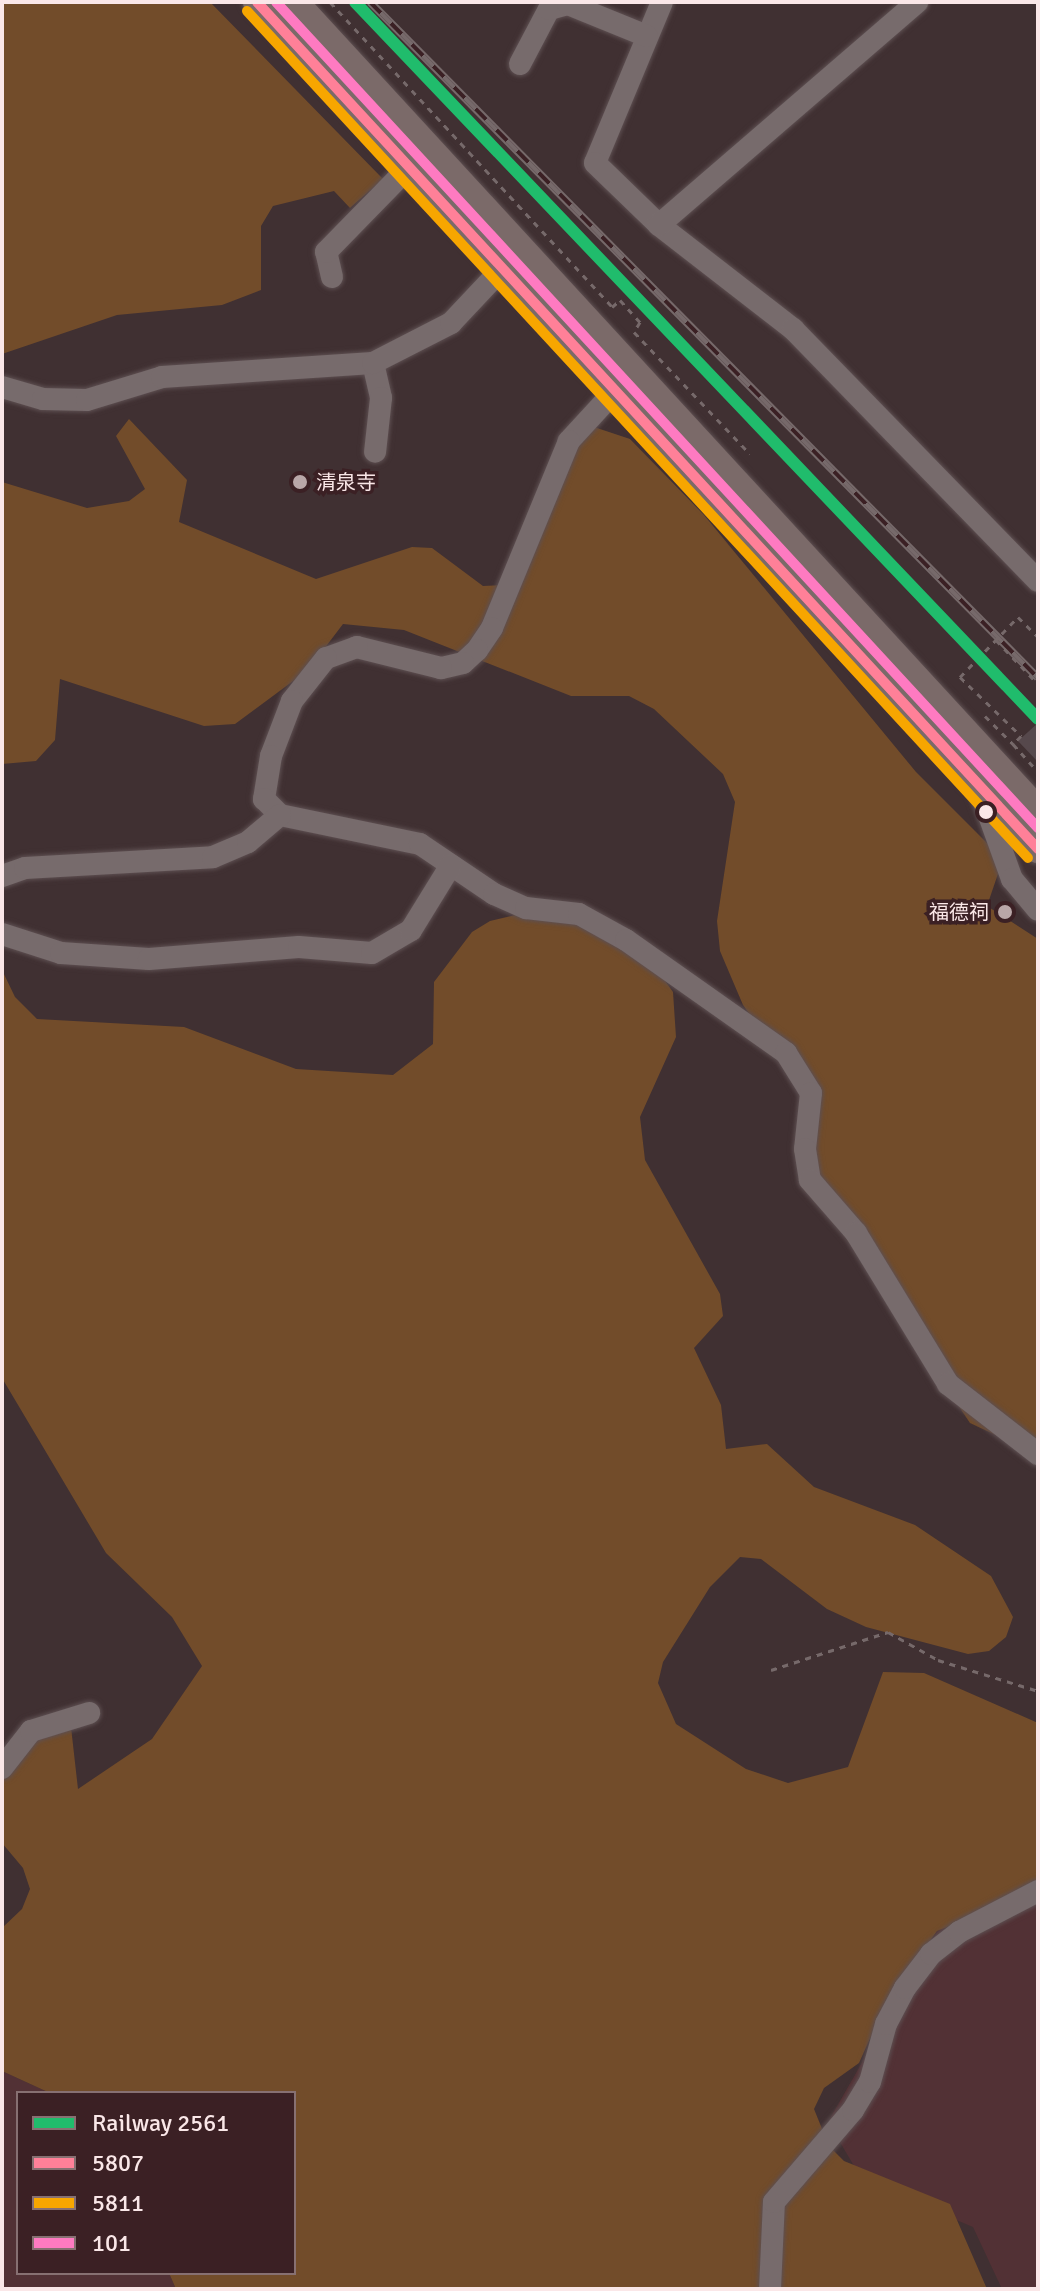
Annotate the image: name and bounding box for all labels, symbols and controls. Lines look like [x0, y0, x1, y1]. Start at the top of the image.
place label: 清泉寺 [316, 470, 376, 494]
marker: 清泉寺 [291, 473, 309, 491]
unlabelled marker [978, 804, 994, 820]
place label: 福德祠 [929, 900, 989, 924]
marker: 福德祠 [996, 903, 1014, 921]
legend [16, 2091, 296, 2275]
text: Railway 2561 [92, 2108, 229, 2138]
text: 5807 [92, 2148, 144, 2178]
text: 5811 [92, 2188, 144, 2218]
text: 101 [92, 2228, 131, 2258]

